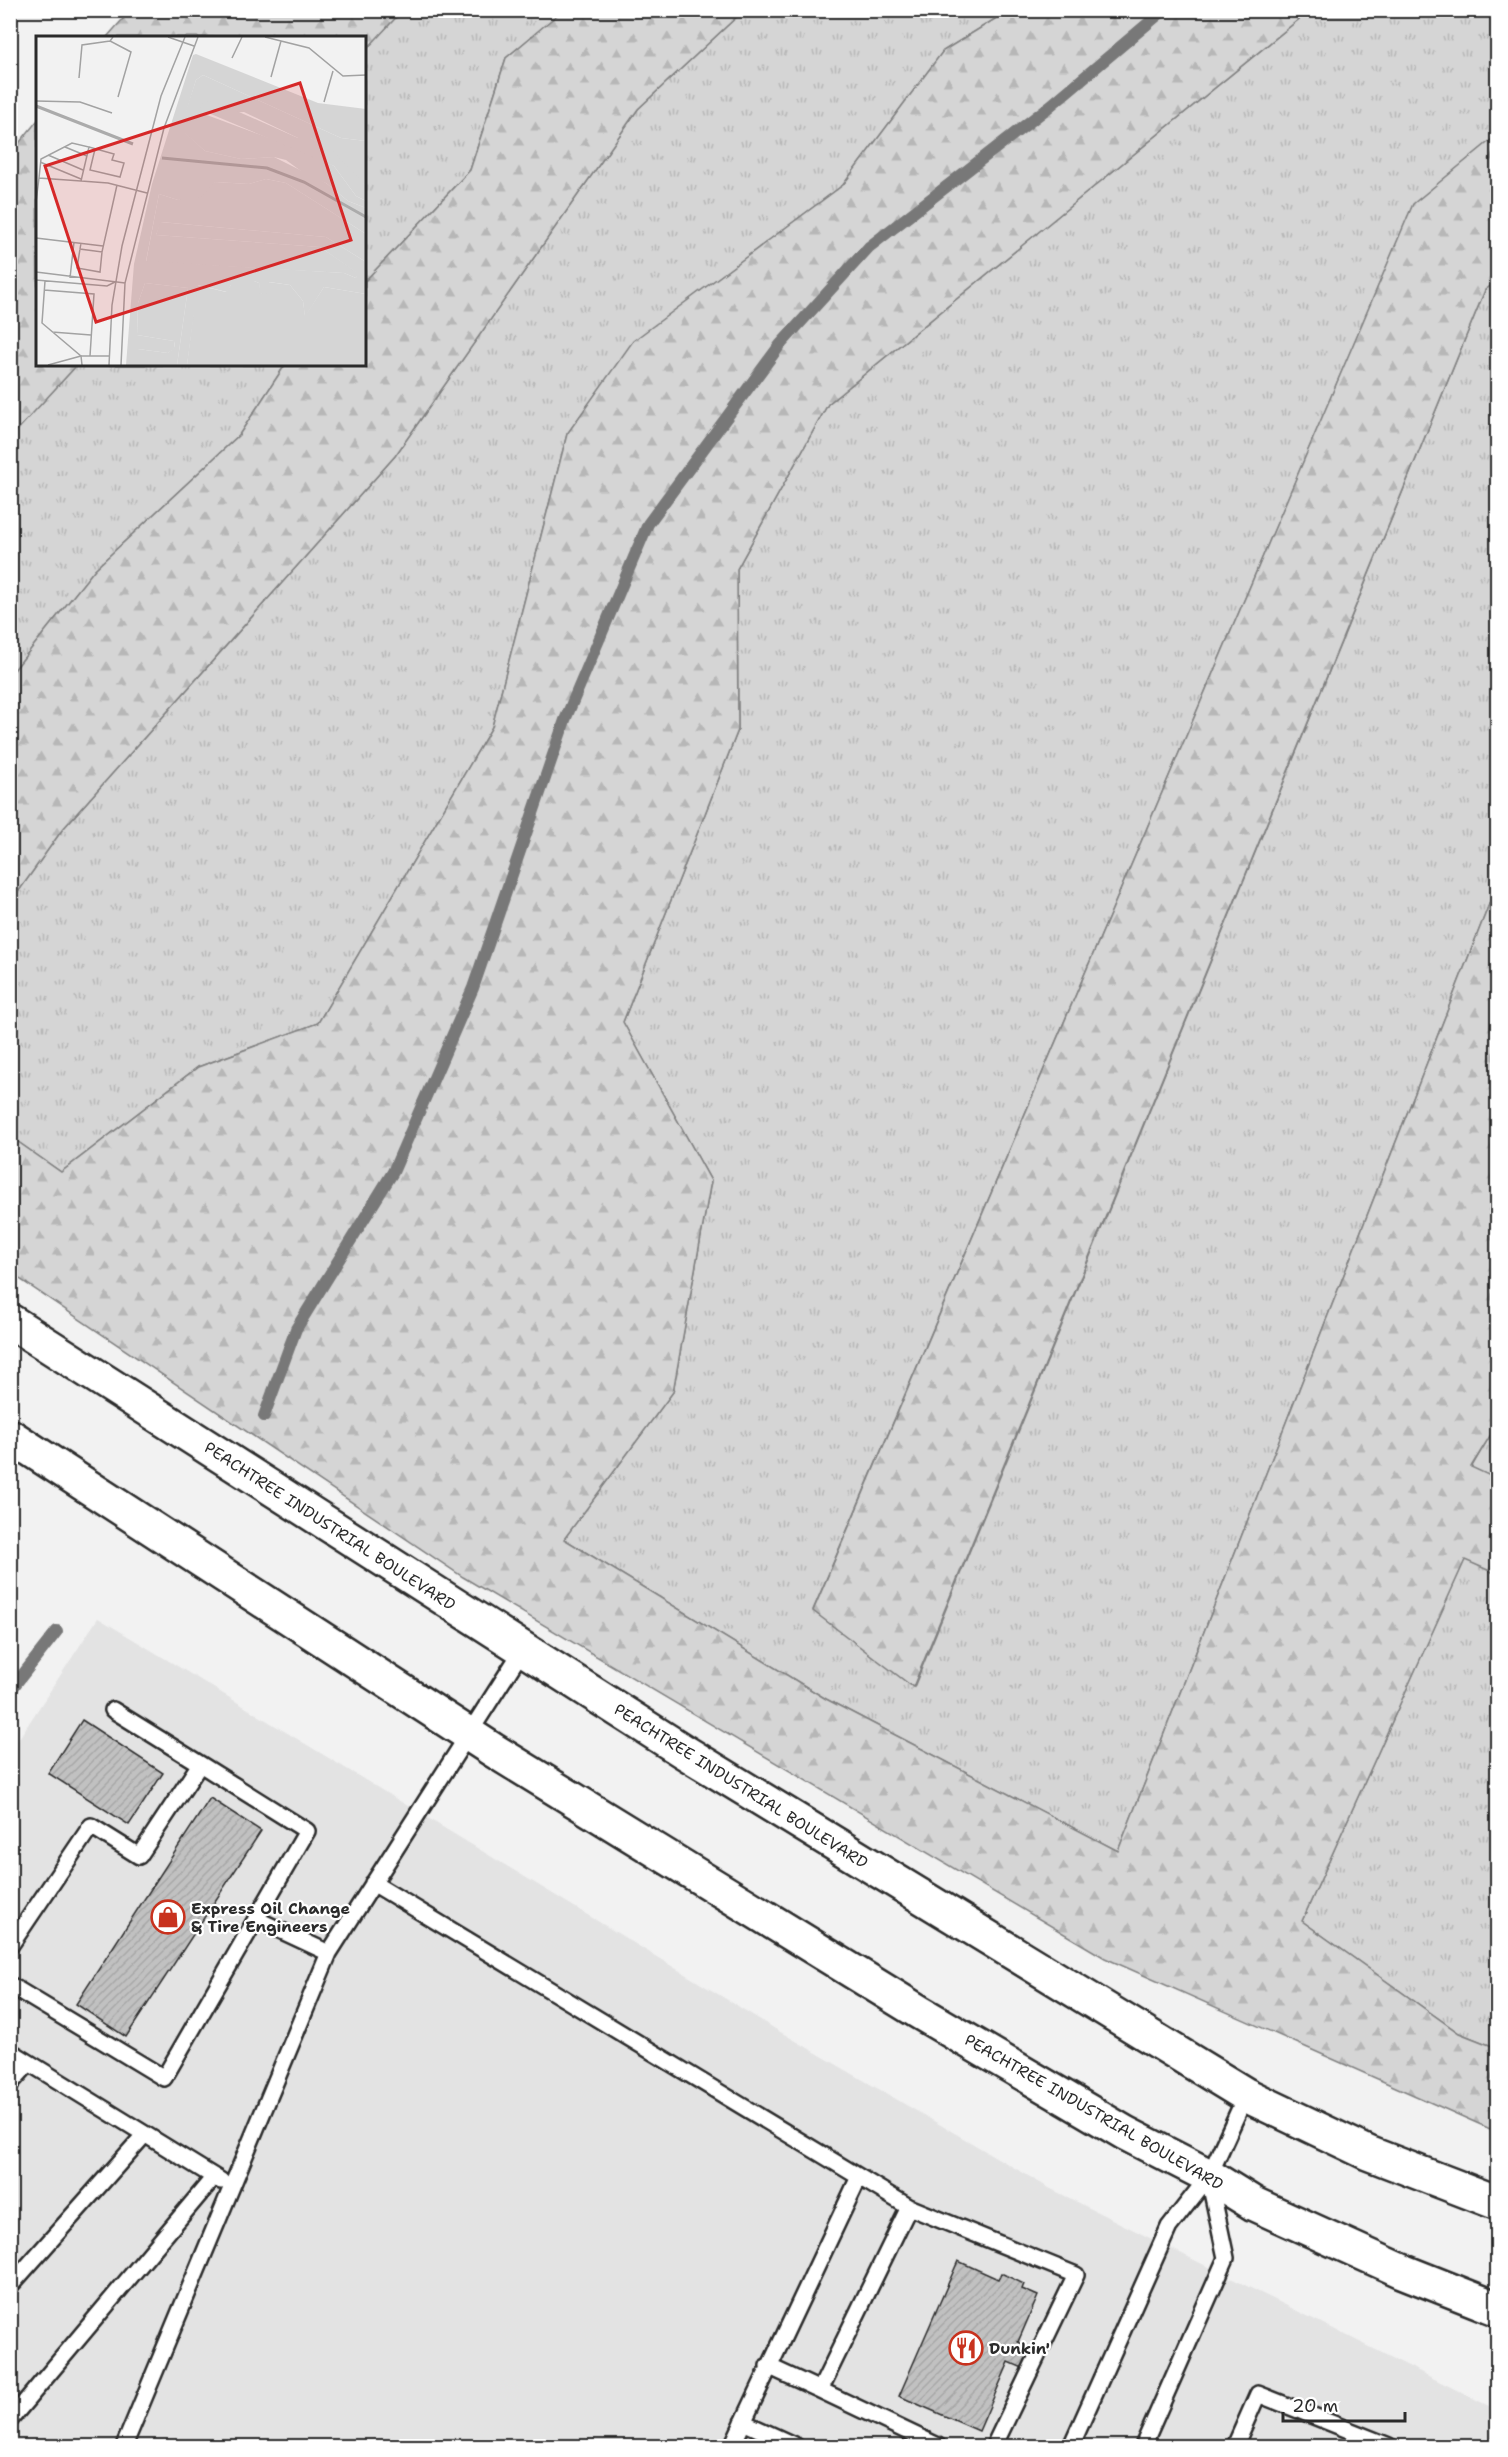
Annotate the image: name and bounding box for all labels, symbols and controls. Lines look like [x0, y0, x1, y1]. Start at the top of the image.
inset map [36, 36, 366, 366]
street label: PEACHTREE INDUSTRIAL BOULEVARD [200, 1437, 460, 1615]
street label: PEACHTREE INDUSTRIAL BOULEVARD [610, 1699, 872, 1873]
place label: Express Oil Change & Tire Engineers [191, 1898, 350, 1937]
shop icon: Express Oil Change & Tire Engineers [150, 1899, 186, 1935]
street label: PEACHTREE INDUSTRIAL BOULEVARD [961, 2029, 1227, 2195]
restaurant icon: Dunkin' [948, 2330, 984, 2366]
place label: Dunkin' [989, 2338, 1050, 2359]
scale bar [1283, 2385, 1404, 2423]
text: 20 m [1292, 2394, 1338, 2418]

